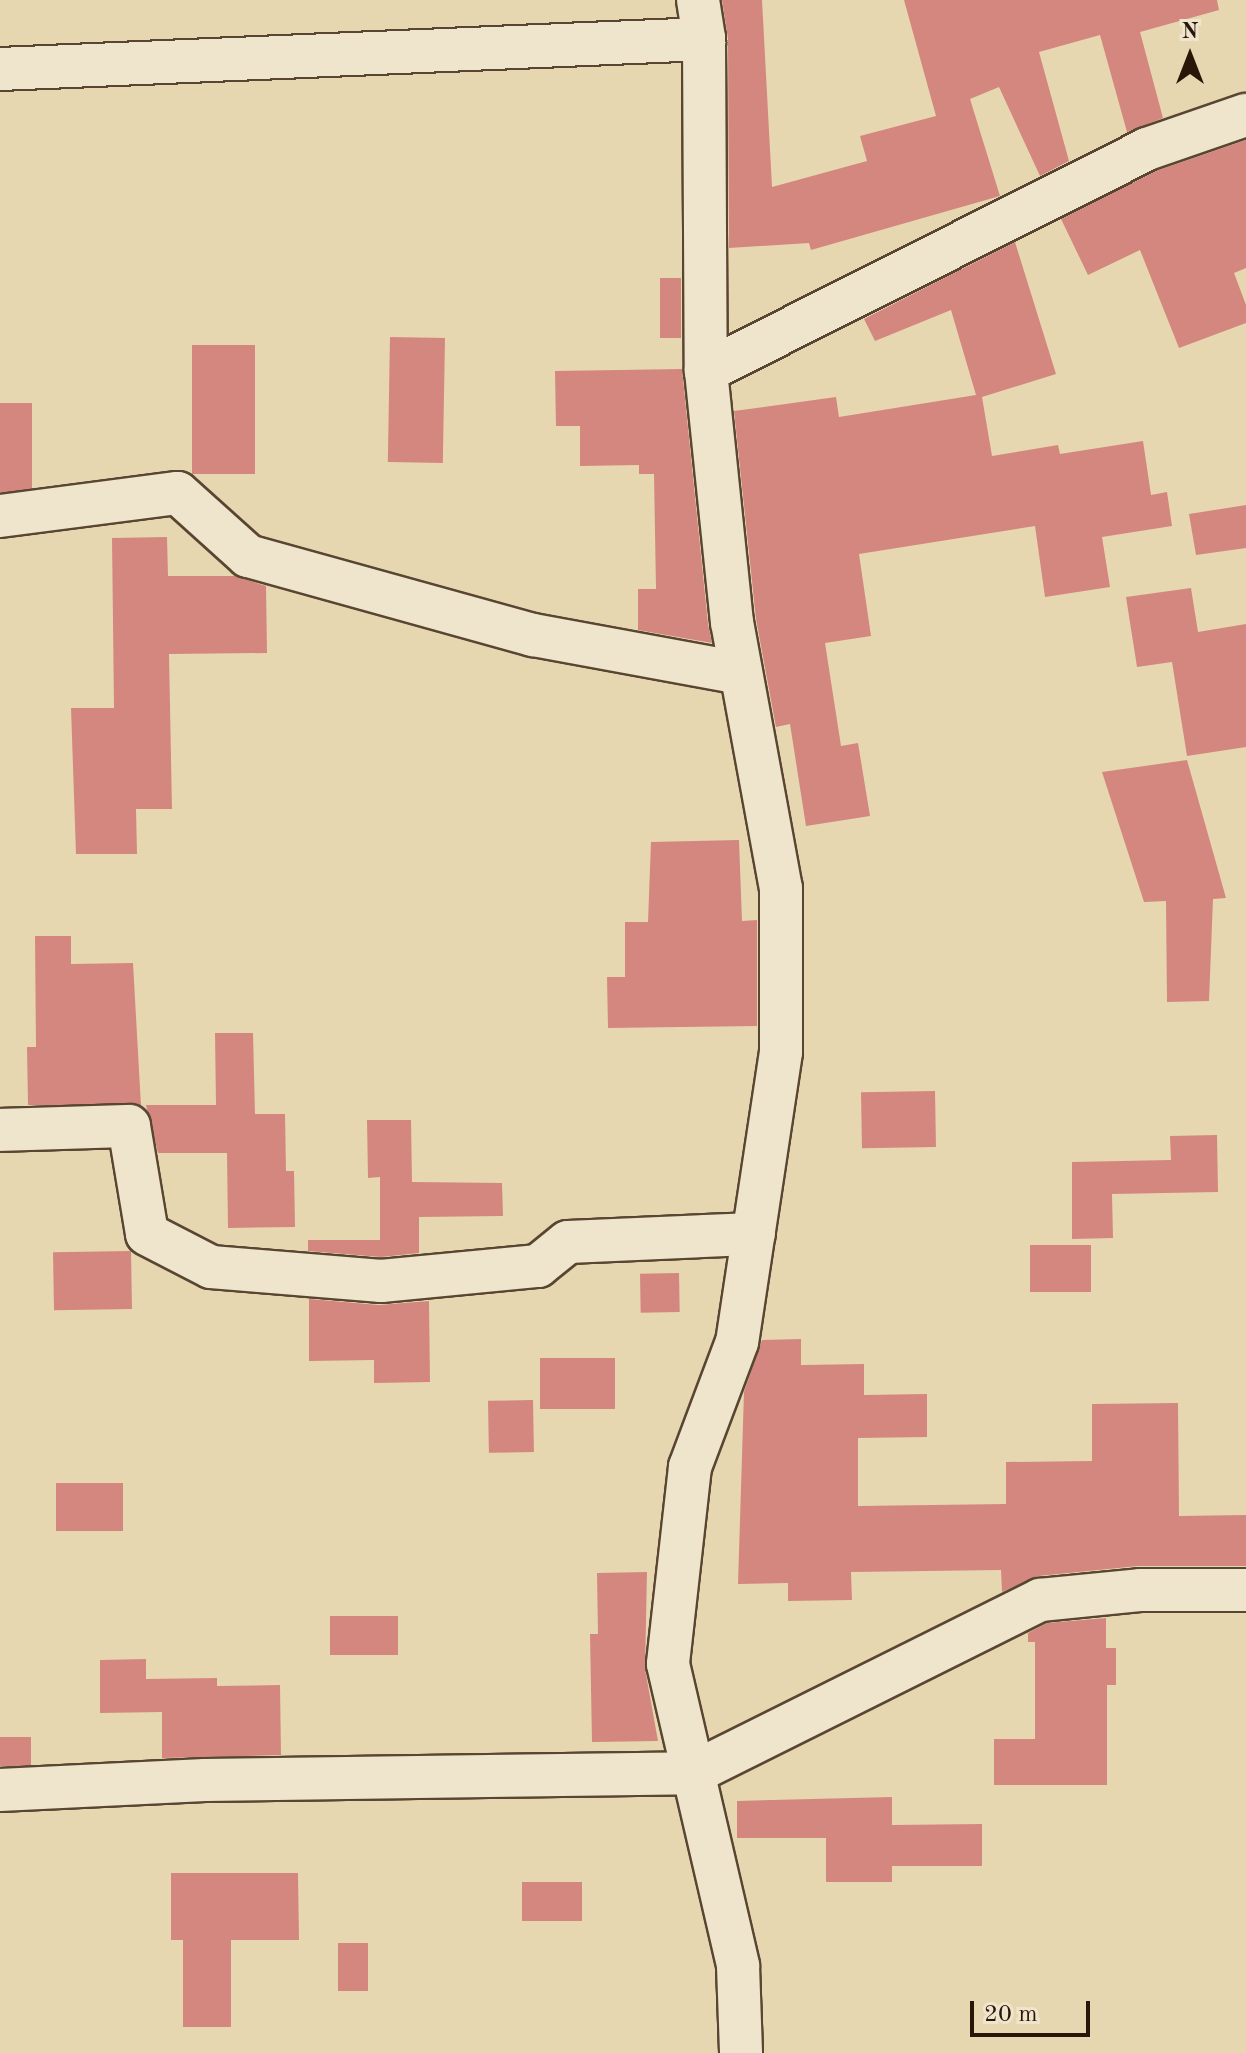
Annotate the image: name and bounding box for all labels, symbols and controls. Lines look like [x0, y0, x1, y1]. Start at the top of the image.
north arrow [1150, 16, 1230, 96]
text: N [1182, 21, 1198, 43]
scale bar [974, 1985, 1094, 2035]
text: 20 m [984, 2003, 1038, 2027]

